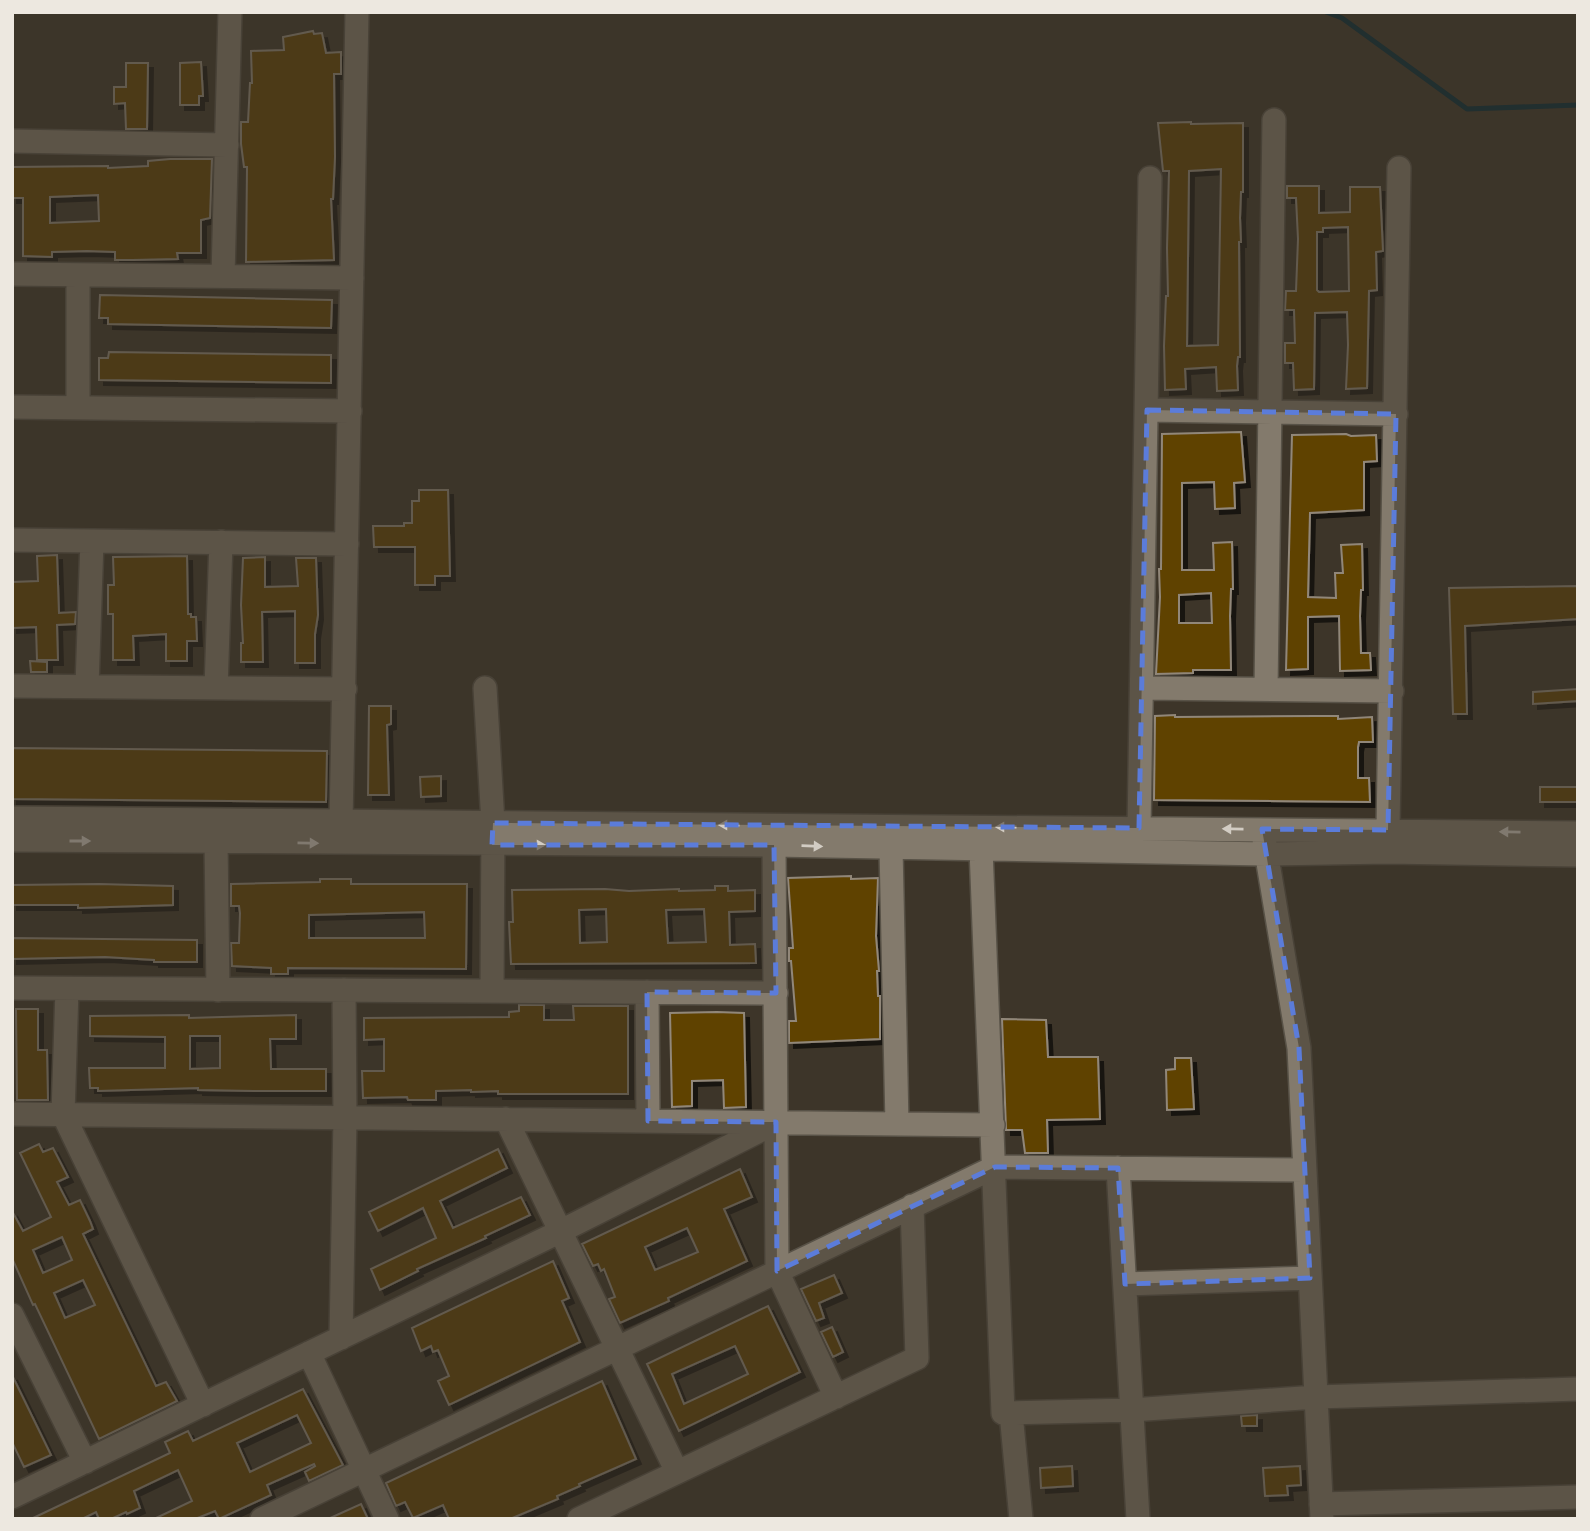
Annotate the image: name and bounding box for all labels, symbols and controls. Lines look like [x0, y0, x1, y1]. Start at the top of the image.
one-way arrow [718, 819, 740, 831]
one-way arrow [994, 821, 1016, 833]
one-way arrow [1222, 823, 1244, 835]
one-way arrow [1498, 826, 1520, 838]
one-way arrow [70, 835, 92, 847]
one-way arrow [297, 837, 319, 849]
one-way arrow [525, 839, 547, 851]
one-way arrow [801, 841, 823, 852]

